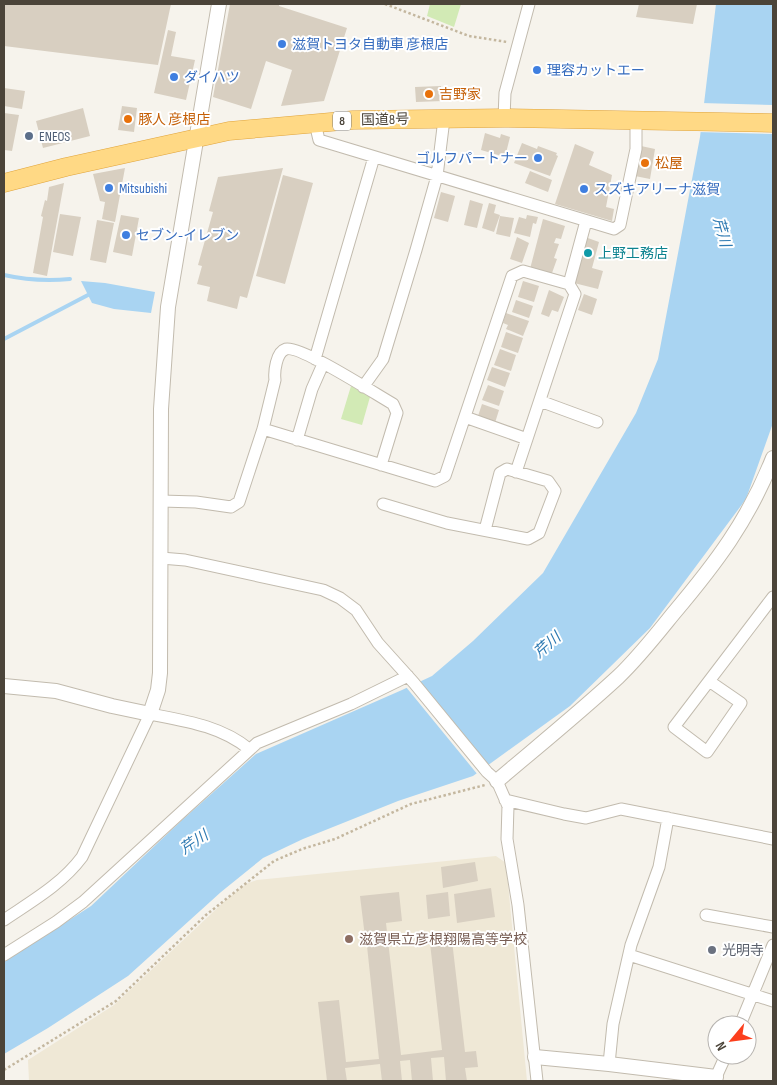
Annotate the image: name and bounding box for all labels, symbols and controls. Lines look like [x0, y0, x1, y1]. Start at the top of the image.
place label: 滋賀トヨタ自動車 彦根店 [292, 36, 448, 53]
marker: 滋賀トヨタ自動車 彦根店 [276, 38, 288, 50]
place label: 理容カットエー [547, 62, 645, 79]
marker: 理容カットエー [531, 64, 543, 76]
place label: ダイハツ [184, 69, 240, 86]
marker: ダイハツ [168, 71, 180, 83]
place label: 吉野家 [439, 86, 481, 103]
marker: 吉野家 [423, 88, 435, 100]
place label: 豚人 彦根店 [138, 111, 210, 128]
street label: 国道8号 [361, 111, 409, 128]
road number: 8 [333, 112, 351, 130]
marker: 豚人 彦根店 [122, 113, 134, 125]
place label: ENEOS [39, 128, 70, 145]
marker: ENEOS [23, 130, 35, 142]
place label: ゴルフパートナー [416, 150, 528, 167]
marker: ゴルフパートナー [532, 152, 544, 164]
place label: 松屋 [655, 155, 683, 172]
marker: 松屋 [639, 157, 651, 169]
place label: Mitsubishi [119, 180, 167, 197]
place label: スズキアリーナ滋賀 [594, 181, 720, 198]
marker: Mitsubishi [103, 182, 115, 194]
marker: スズキアリーナ滋賀 [578, 183, 590, 195]
water label: 芹川 [708, 215, 735, 251]
place label: セブン-イレブン [136, 227, 239, 244]
marker: セブン-イレブン [120, 229, 132, 241]
place label: 上野工務店 [598, 245, 668, 262]
marker: 上野工務店 [582, 247, 594, 259]
water label: 芹川 [530, 627, 566, 662]
water label: 芹川 [177, 825, 214, 859]
place label: 滋賀県立彦根翔陽高等学校 [359, 931, 527, 948]
marker: 滋賀県立彦根翔陽高等学校 [343, 933, 355, 945]
place label: 光明寺 [722, 942, 764, 959]
marker: 光明寺 [706, 944, 718, 956]
north arrow [707, 1015, 757, 1065]
text: N [712, 1039, 730, 1053]

